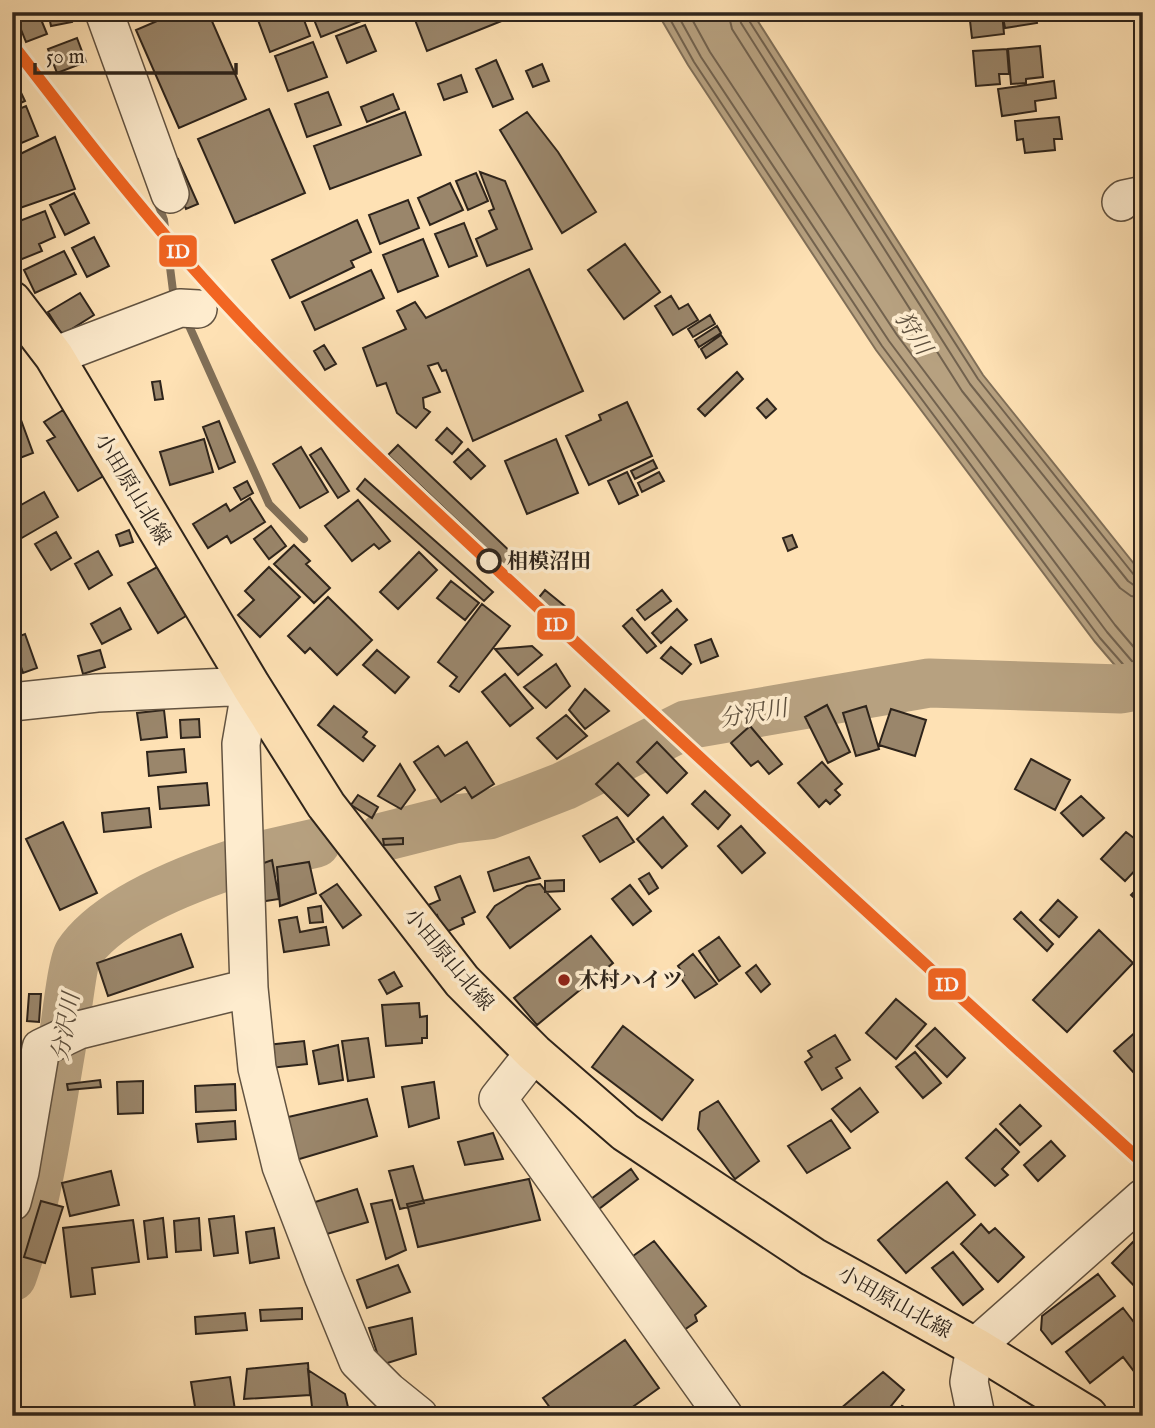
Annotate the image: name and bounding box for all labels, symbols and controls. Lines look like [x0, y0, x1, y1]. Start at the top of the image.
scale bar [35, 32, 236, 76]
text: 50 m [46, 44, 85, 71]
line badge: ID [158, 234, 198, 268]
text: ID [166, 241, 190, 265]
water label: 狩川 [888, 307, 939, 364]
street label: 小田原山北線 [88, 429, 176, 551]
marker: 相模沼田 [477, 549, 501, 573]
place label: 相模沼田 [507, 549, 591, 576]
line badge: ID [536, 607, 576, 641]
text: ID [544, 614, 568, 638]
water label: 分沢川 [717, 694, 793, 735]
street label: 小田原山北線 [397, 903, 499, 1017]
line badge: ID [927, 967, 967, 1001]
place label: 木村ハイツ [578, 968, 683, 995]
marker: 木村ハイツ [556, 972, 572, 988]
text: ID [935, 974, 959, 998]
water label: 分沢川 [46, 988, 87, 1064]
street label: 小田原山北線 [833, 1261, 956, 1346]

